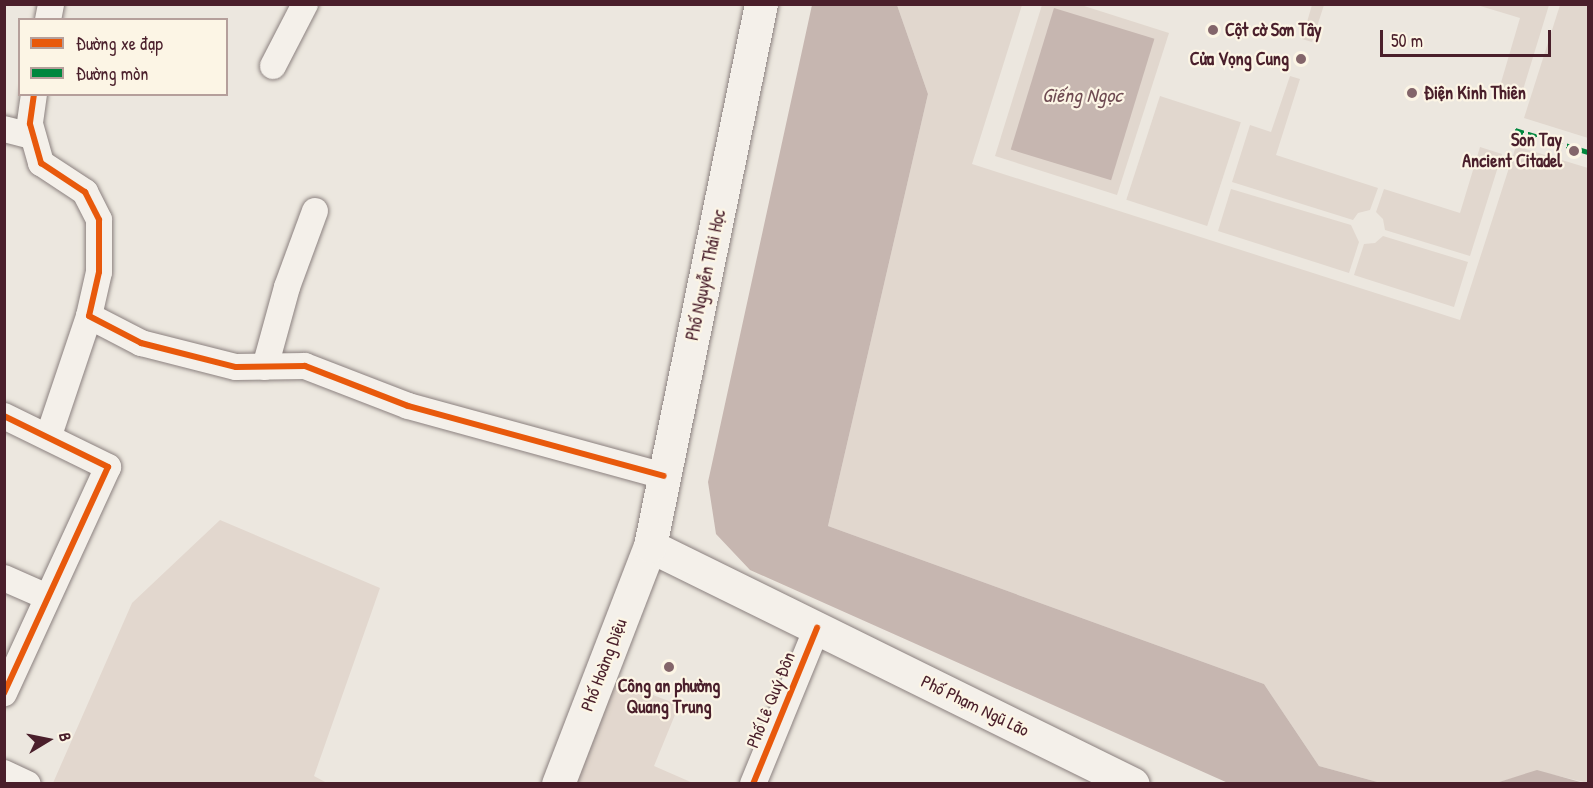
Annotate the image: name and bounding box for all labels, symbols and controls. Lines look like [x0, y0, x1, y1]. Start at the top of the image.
legend [18, 18, 228, 96]
scale bar [1383, 18, 1554, 56]
place label: Cột cờ Sơn Tây [1225, 19, 1322, 41]
marker: Cột cờ Sơn Tây [1206, 23, 1220, 37]
text: 50 m [1391, 28, 1423, 53]
text: Đường xe đạp [76, 31, 163, 56]
place label: Cửa Vọng Cung [1190, 48, 1289, 70]
marker: Cửa Vọng Cung [1294, 52, 1308, 66]
text: Đường mòn [76, 61, 148, 86]
water label: Giếng Ngọc [1042, 82, 1122, 106]
place label: Điện Kinh Thiên [1424, 82, 1526, 104]
marker: Điện Kinh Thiên [1405, 86, 1419, 100]
place label: Son Tay Ancient Citadel [1462, 130, 1562, 172]
marker: Son Tay Ancient Citadel [1567, 144, 1581, 158]
street label: Phố Nguyễn Thái Học [682, 208, 730, 342]
street label: Phố Hoàng Diệu [576, 616, 632, 714]
street label: Phố Lê Quý Đôn [742, 649, 800, 751]
marker: Công an phường Quang Trung [662, 660, 676, 674]
street label: Phố Phạm Ngũ Lão [918, 671, 1032, 741]
place label: Công an phường Quang Trung [618, 676, 720, 718]
north arrow [18, 710, 78, 770]
text: B [54, 731, 77, 743]

